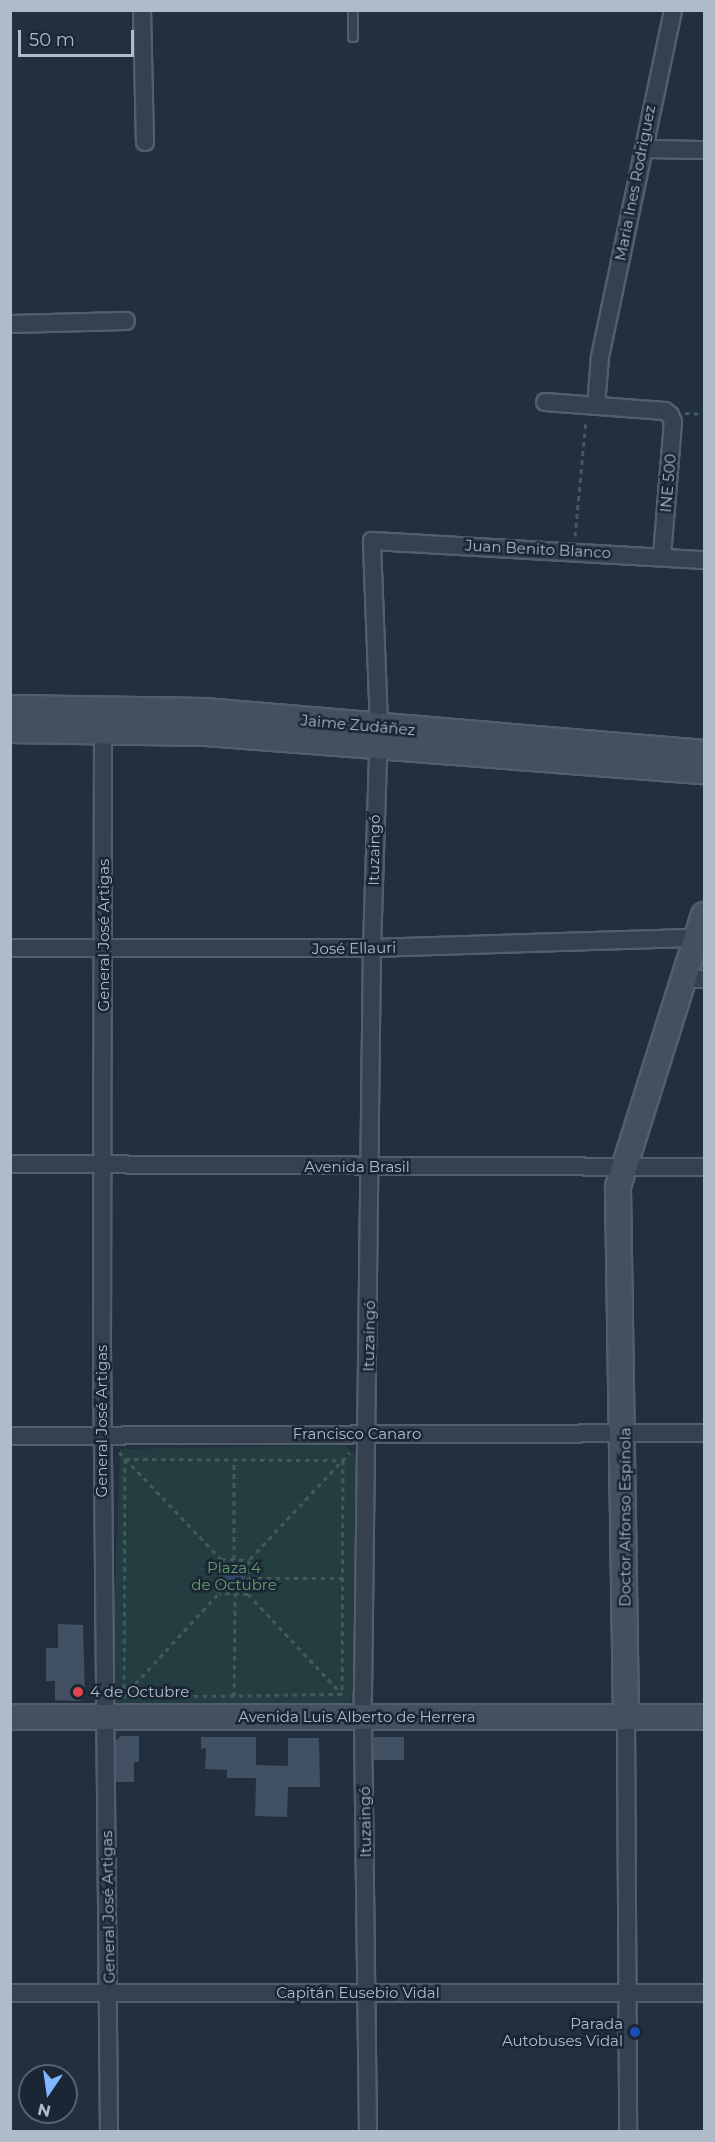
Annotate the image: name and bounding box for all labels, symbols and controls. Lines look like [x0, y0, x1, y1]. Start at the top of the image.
scale bar [21, 18, 136, 56]
text: 50 m [29, 29, 75, 51]
street label: Maria Ines Rodriguez [611, 104, 659, 262]
street label: INE 500 [656, 453, 680, 513]
street label: Juan Benito Blanco [465, 536, 611, 562]
street label: Jaime Zudáñez [300, 711, 416, 739]
street label: Ituzaingó [364, 814, 384, 886]
street label: General José Artigas [95, 859, 113, 1011]
street label: José Ellauri [312, 938, 396, 958]
street label: Avenida Brasil [304, 1158, 410, 1176]
street label: Ituzaingó [359, 1300, 379, 1372]
street label: General José Artigas [93, 1345, 111, 1497]
street label: Francisco Canaro [293, 1425, 421, 1443]
street label: Doctor Alfonso Espínola [616, 1427, 634, 1607]
park label: Plaza 4 de Octubre [191, 1558, 277, 1593]
place label: 4 de Octubre [90, 1683, 189, 1701]
marker: 4 de Octubre [71, 1685, 85, 1699]
street label: Avenida Luis Alberto de Herrera [238, 1708, 476, 1726]
street label: Ituzaingó [355, 1786, 375, 1858]
street label: General José Artigas [98, 1830, 118, 1984]
street label: Capitán Eusebio Vidal [276, 1984, 440, 2002]
place label: Parada Autobuses Vidal [502, 2014, 623, 2049]
marker: Parada Autobuses Vidal [628, 2025, 642, 2039]
north arrow [18, 2064, 78, 2124]
text: N [36, 2099, 53, 2121]

